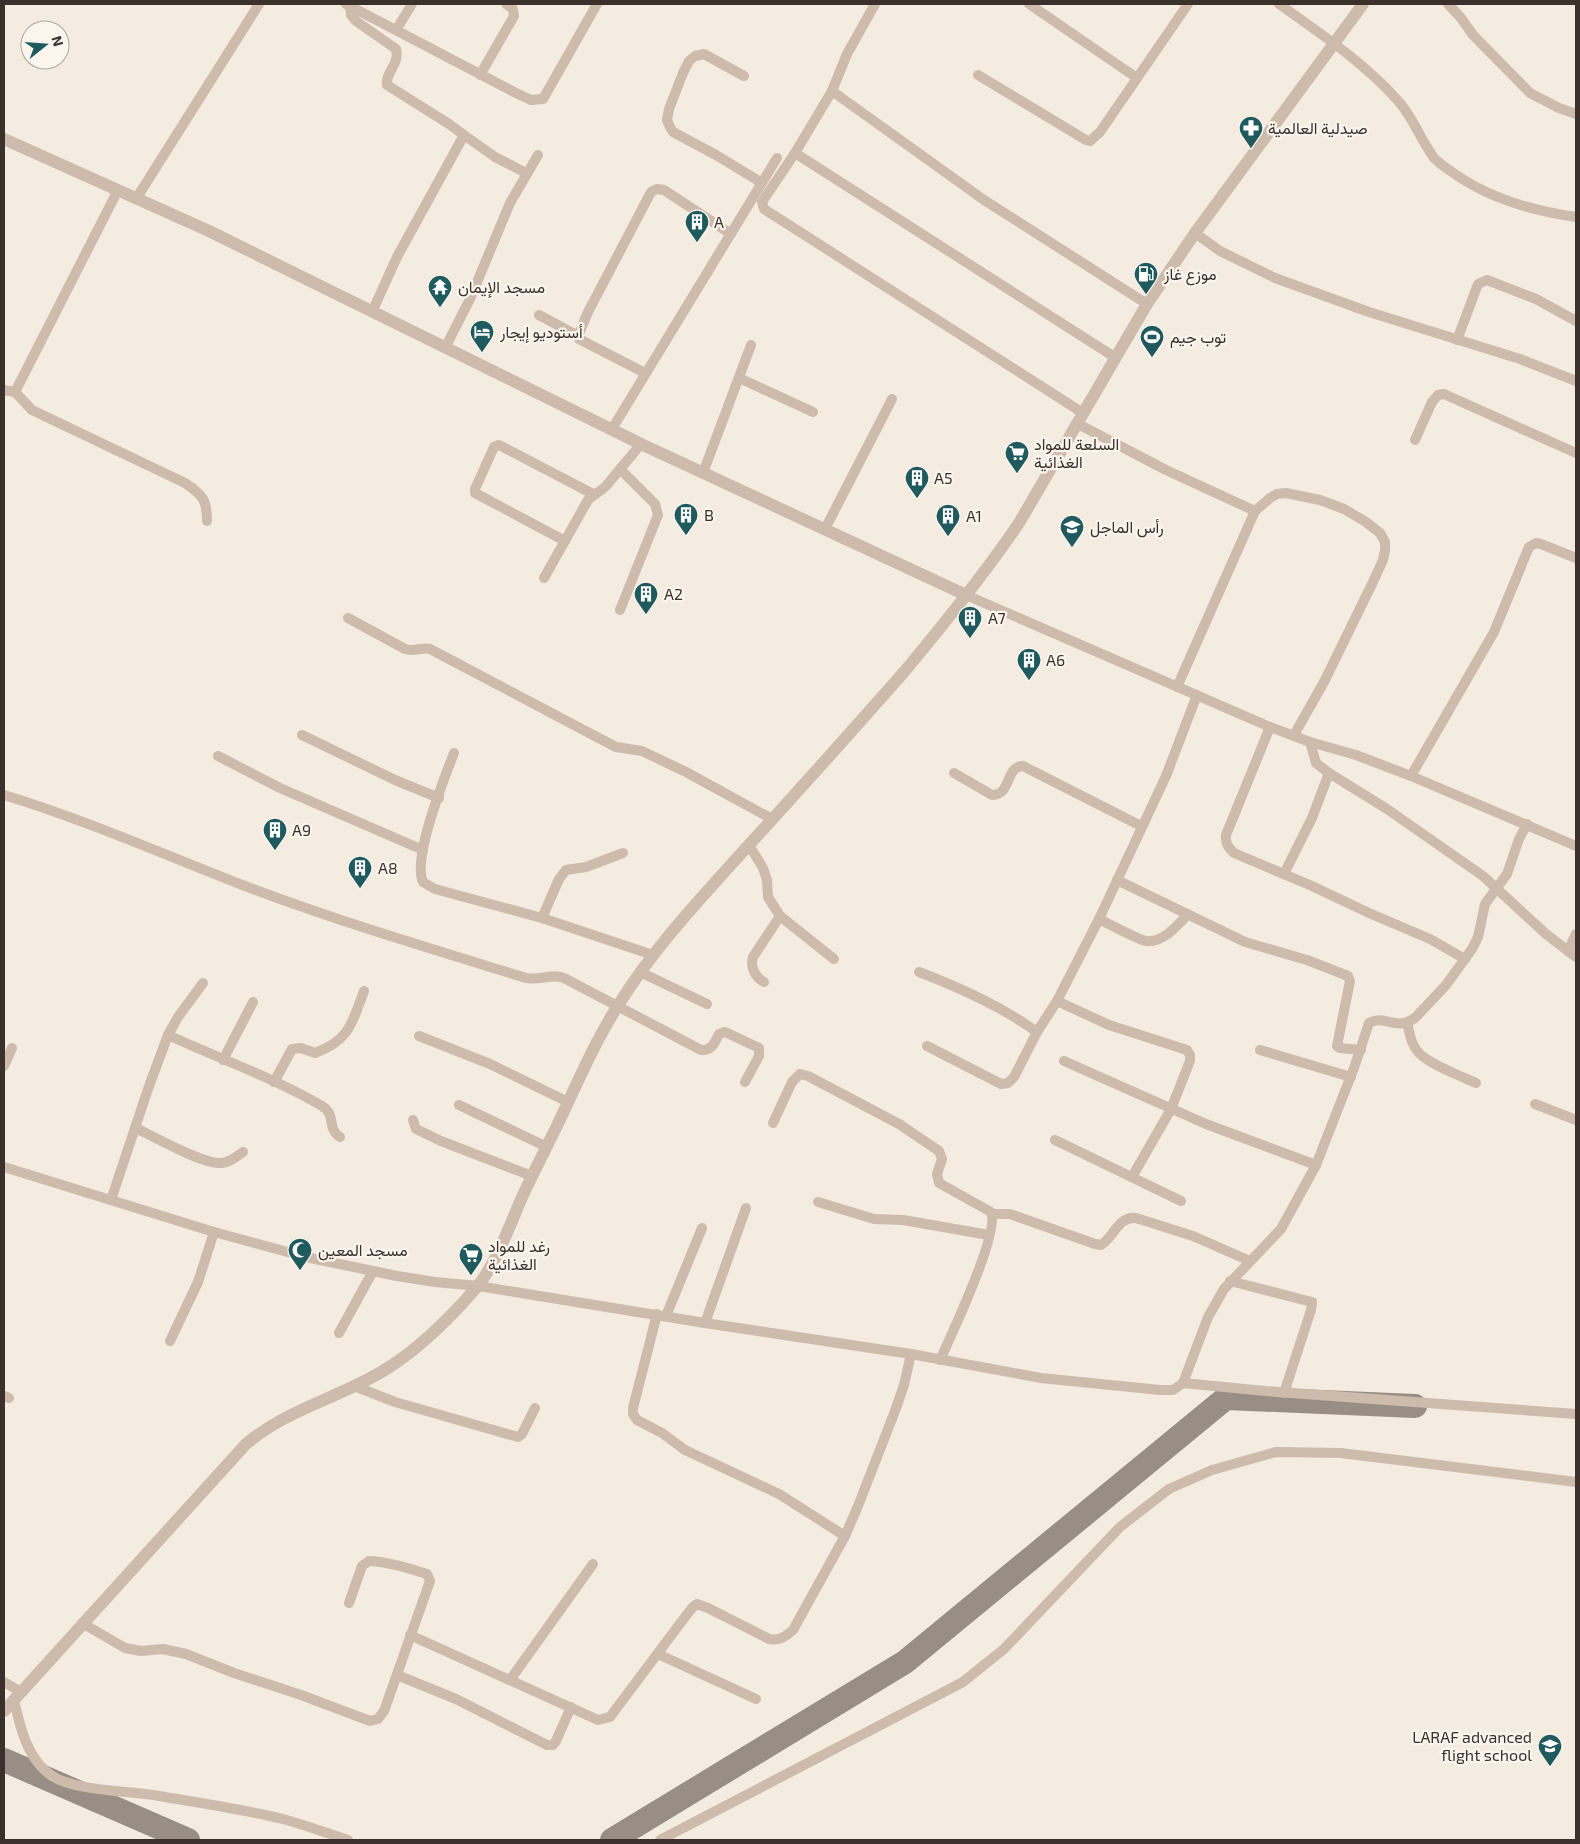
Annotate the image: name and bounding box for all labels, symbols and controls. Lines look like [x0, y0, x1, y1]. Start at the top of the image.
north arrow [20, 20, 70, 70]
text: N [48, 34, 68, 48]
pharmacy icon: صيدلية العالمية [1238, 115, 1264, 149]
place label: صيدلية العالمية [1268, 118, 1368, 138]
building icon: A [684, 209, 710, 243]
place label: A [714, 212, 724, 231]
fuel station icon: موزع غاز [1133, 261, 1159, 295]
place label: موزع غاز [1163, 264, 1217, 286]
temple icon: مسجد الإيمان [427, 274, 453, 308]
place label: مسجد الإيمان [458, 277, 545, 298]
hotel icon: أستوديو إيجار [469, 319, 495, 353]
place label: أستوديو إيجار [499, 322, 583, 343]
sports icon: توب جيم [1139, 324, 1165, 358]
place label: توب جيم [1170, 327, 1226, 348]
place label: السلعة للمواد الغذائية [1034, 434, 1119, 472]
supermarket icon: السلعة للمواد الغذائية [1004, 440, 1030, 474]
building icon: A5 [904, 465, 930, 499]
place label: A5 [934, 468, 953, 487]
building icon: B [673, 502, 699, 536]
building icon: A1 [935, 503, 961, 537]
place label: B [704, 505, 714, 524]
place label: A1 [966, 506, 982, 525]
school or university icon: رأس الماجل [1059, 514, 1085, 548]
place label: رأس الماجل [1090, 517, 1164, 538]
building icon: A2 [633, 581, 659, 615]
place label: A2 [664, 584, 683, 603]
building icon: A7 [957, 605, 983, 639]
place label: A7 [988, 608, 1006, 627]
building icon: A6 [1016, 647, 1042, 681]
place label: A6 [1046, 650, 1065, 669]
building icon: A9 [262, 817, 288, 851]
place label: A9 [292, 820, 311, 839]
building icon: A8 [347, 855, 373, 889]
place label: A8 [378, 858, 398, 877]
place label: رغد للمواد الغذائية [488, 1236, 550, 1274]
mosque icon: مسجد المعين [287, 1237, 313, 1271]
place label: مسجد المعين [318, 1240, 408, 1261]
supermarket icon: رغد للمواد الغذائية [458, 1242, 484, 1276]
place label: LARAF advanced flight school [1412, 1727, 1532, 1764]
school or university icon: LARAF advanced flight school [1537, 1733, 1563, 1767]

